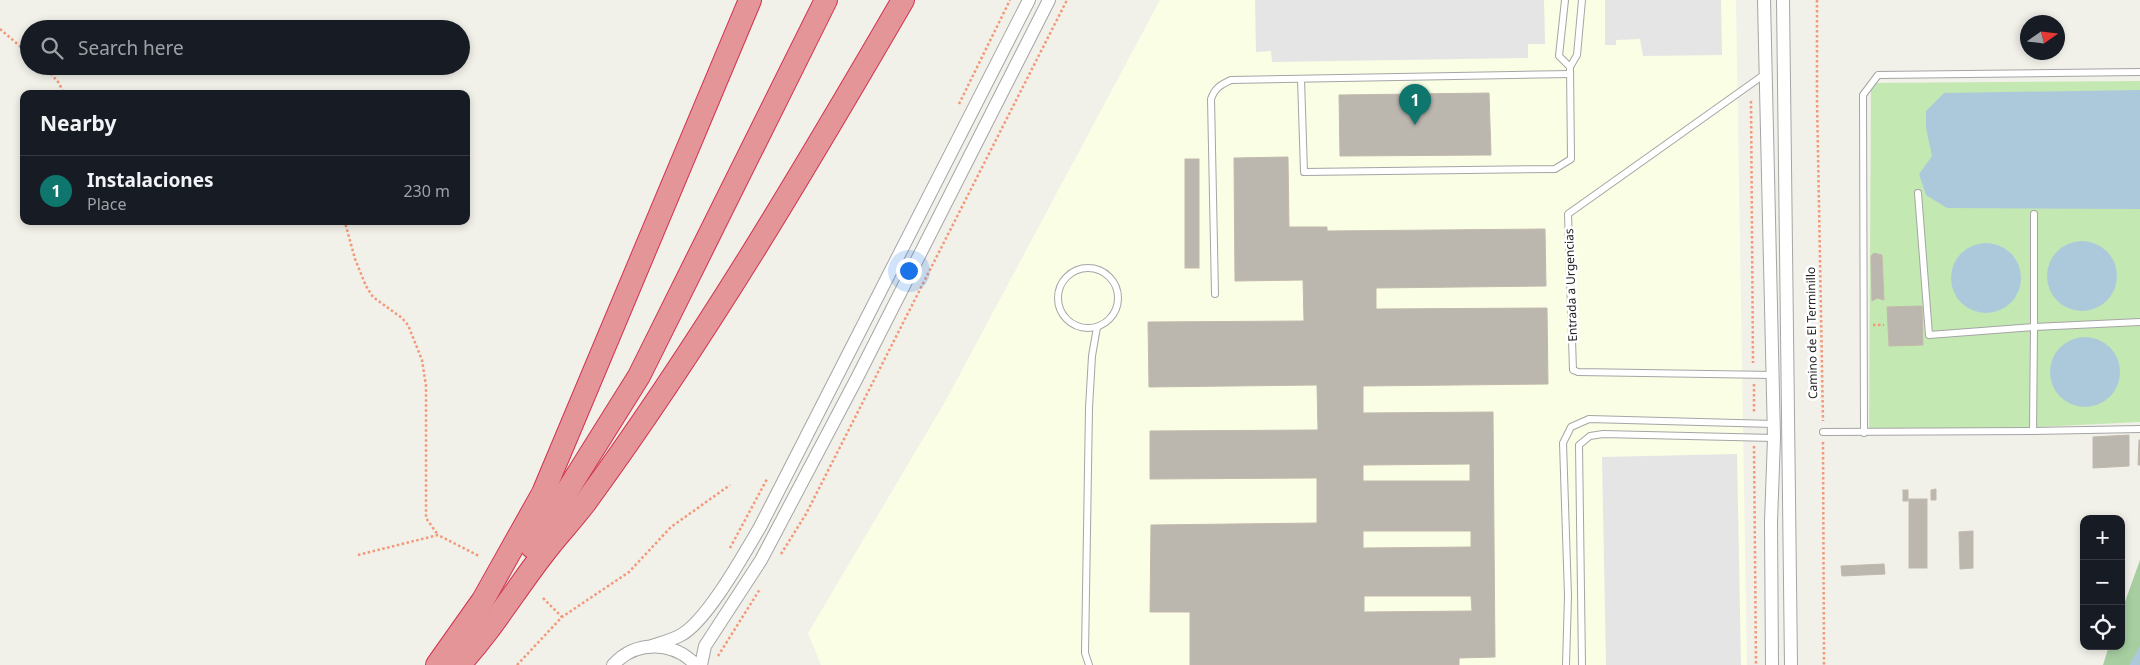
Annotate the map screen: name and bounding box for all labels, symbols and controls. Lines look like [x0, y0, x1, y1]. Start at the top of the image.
north arrow [2020, 15, 2065, 60]
search box [20, 20, 470, 75]
icon: search [38, 34, 66, 62]
text: Search here [78, 35, 184, 61]
pin: 1 [1399, 84, 1431, 125]
text: Nearby [40, 109, 116, 137]
text: Instalaciones [87, 167, 214, 193]
text: 1 [51, 180, 61, 202]
text: 230 m [403, 180, 450, 202]
text: Place [87, 193, 127, 215]
street label: Entrada a Urgencias [1560, 228, 1581, 342]
your location [896, 258, 922, 284]
street label: Camino de El Terminillo [1802, 267, 1821, 399]
map controls [2080, 515, 2125, 650]
button: + [2080, 515, 2125, 560]
button: − [2080, 560, 2125, 605]
button: locate [2080, 605, 2125, 650]

